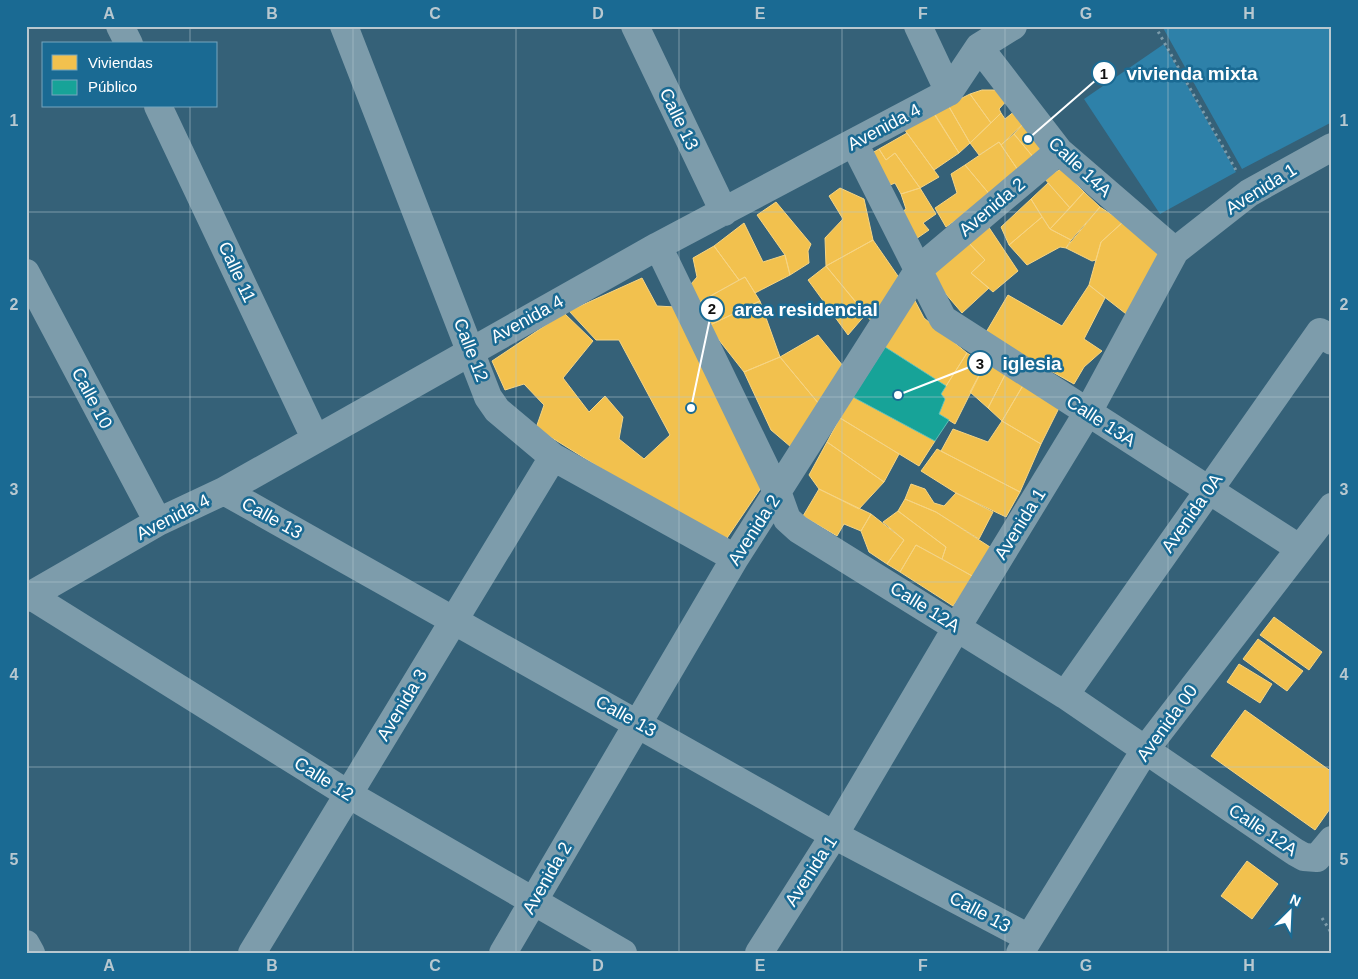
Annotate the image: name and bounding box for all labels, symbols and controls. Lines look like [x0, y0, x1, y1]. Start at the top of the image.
text: A [103, 5, 115, 22]
text: B [266, 5, 278, 22]
text: C [429, 5, 441, 22]
text: D [592, 5, 604, 22]
text: E [755, 5, 766, 22]
text: F [918, 5, 928, 22]
text: G [1080, 5, 1092, 22]
text: H [1243, 5, 1255, 22]
legend [42, 42, 218, 108]
text: Viviendas [88, 54, 153, 71]
callout: vivienda mixta [1092, 56, 1268, 90]
text: vivienda mixta [1127, 63, 1258, 84]
text: 1 [1100, 65, 1108, 82]
text: Público [88, 78, 137, 95]
street label: Calle 13 [656, 85, 702, 153]
street label: Avenida 4 [844, 99, 924, 155]
text: 1 [10, 112, 19, 129]
text: 1 [1340, 112, 1349, 129]
street label: Calle 14A [1045, 133, 1115, 201]
street label: Avenida 1 [1222, 159, 1300, 219]
street label: Avenida 2 [955, 174, 1029, 240]
street label: Calle 11 [214, 238, 260, 306]
street label: Avenida 4 [487, 291, 567, 347]
callout: area residencial [699, 292, 888, 326]
text: 2 [10, 296, 19, 313]
text: 2 [1340, 296, 1349, 313]
text: area residencial [734, 299, 878, 320]
text: 2 [708, 300, 716, 317]
street label: Calle 12 [450, 316, 492, 384]
callout: iglesia [967, 346, 1071, 380]
text: iglesia [1002, 353, 1062, 374]
text: 3 [976, 355, 984, 372]
street label: Calle 10 [68, 364, 116, 432]
street label: Calle 13A [1063, 391, 1139, 451]
street label: Avenida 0A [1157, 470, 1227, 556]
text: 3 [10, 481, 19, 498]
text: 3 [1340, 481, 1349, 498]
street label: Avenida 1 [990, 485, 1050, 563]
street label: Avenida 4 [133, 490, 213, 544]
street label: Avenida 2 [724, 491, 784, 569]
street label: Calle 13 [238, 493, 306, 543]
street label: Calle 12A [887, 578, 963, 636]
text: 4 [10, 666, 19, 683]
street label: Avenida 3 [373, 666, 431, 744]
text: 4 [1340, 666, 1349, 683]
street label: Avenida 00 [1133, 681, 1201, 765]
street label: Calle 13 [592, 691, 660, 741]
street label: Calle 12 [291, 753, 357, 805]
street label: Calle 12A [1225, 800, 1301, 860]
street label: Avenida 1 [781, 832, 841, 910]
street label: Avenida 2 [518, 838, 576, 918]
text: 5 [10, 851, 19, 868]
text: 5 [1340, 851, 1349, 868]
north arrow [1266, 886, 1316, 936]
street label: Calle 13 [946, 888, 1014, 936]
text: N [1287, 891, 1303, 909]
text: A [103, 957, 115, 974]
text: B [266, 957, 278, 974]
text: C [429, 957, 441, 974]
text: D [592, 957, 604, 974]
text: E [755, 957, 766, 974]
text: F [918, 957, 928, 974]
text: G [1080, 957, 1092, 974]
text: H [1243, 957, 1255, 974]

